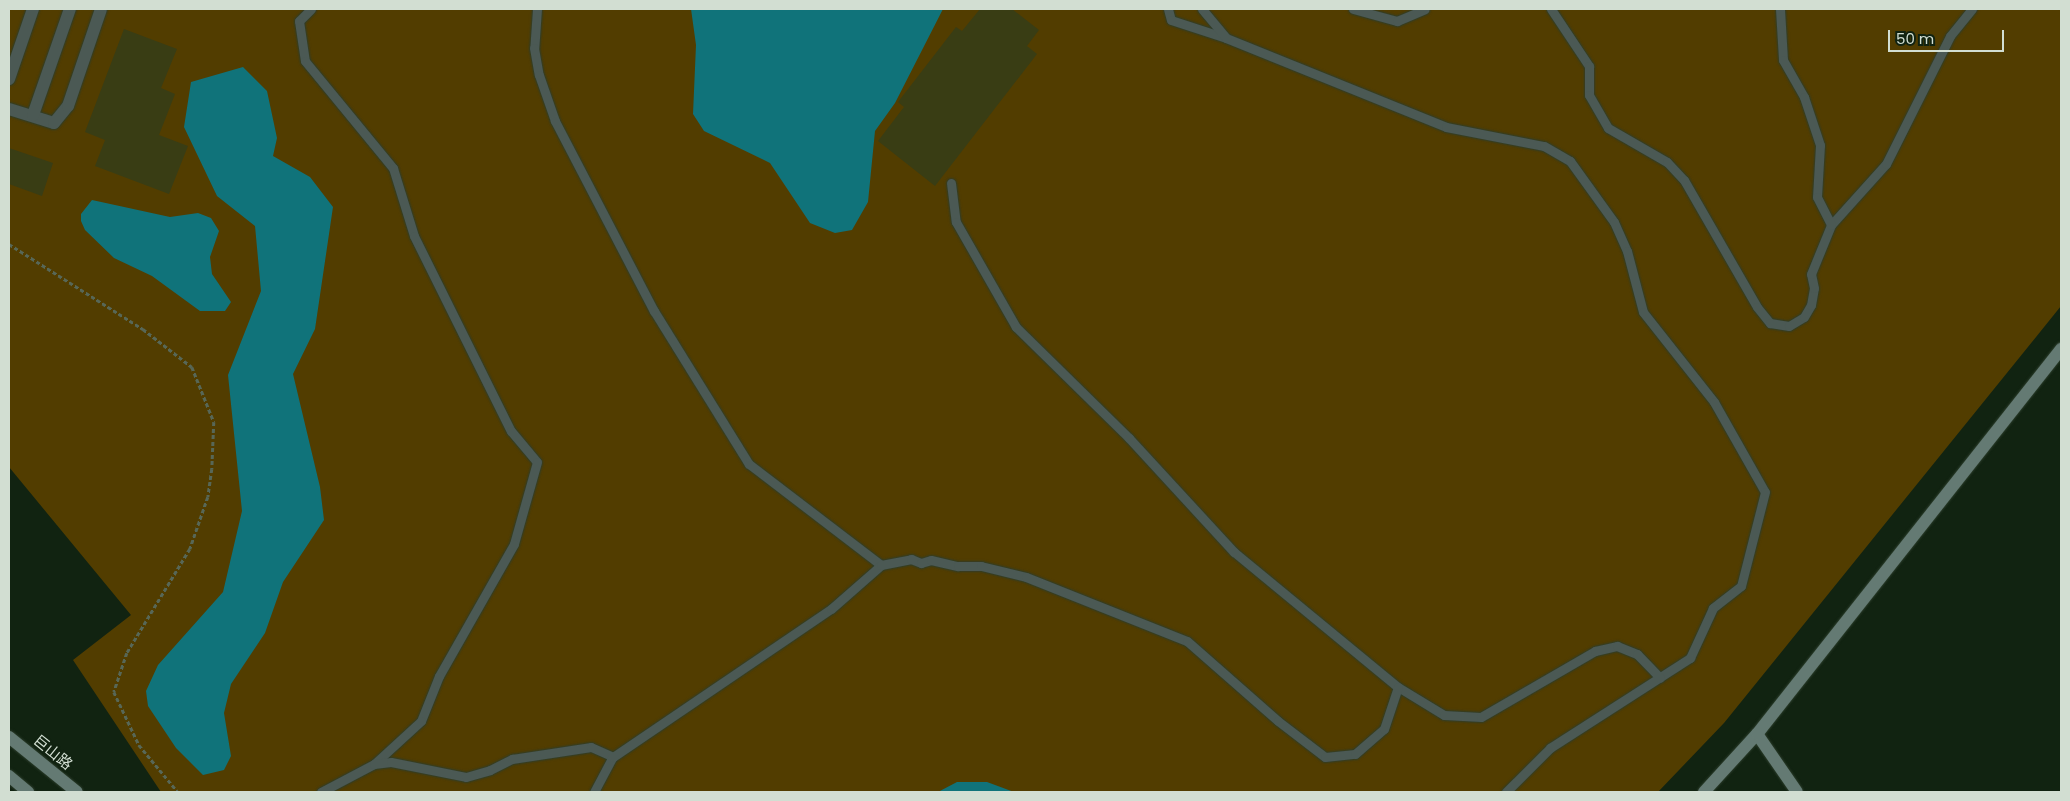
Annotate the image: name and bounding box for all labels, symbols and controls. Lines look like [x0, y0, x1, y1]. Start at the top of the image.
scale bar [1890, 20, 2006, 52]
text: 50 m [1896, 28, 1934, 49]
street label: 巨山路 [30, 731, 76, 773]

